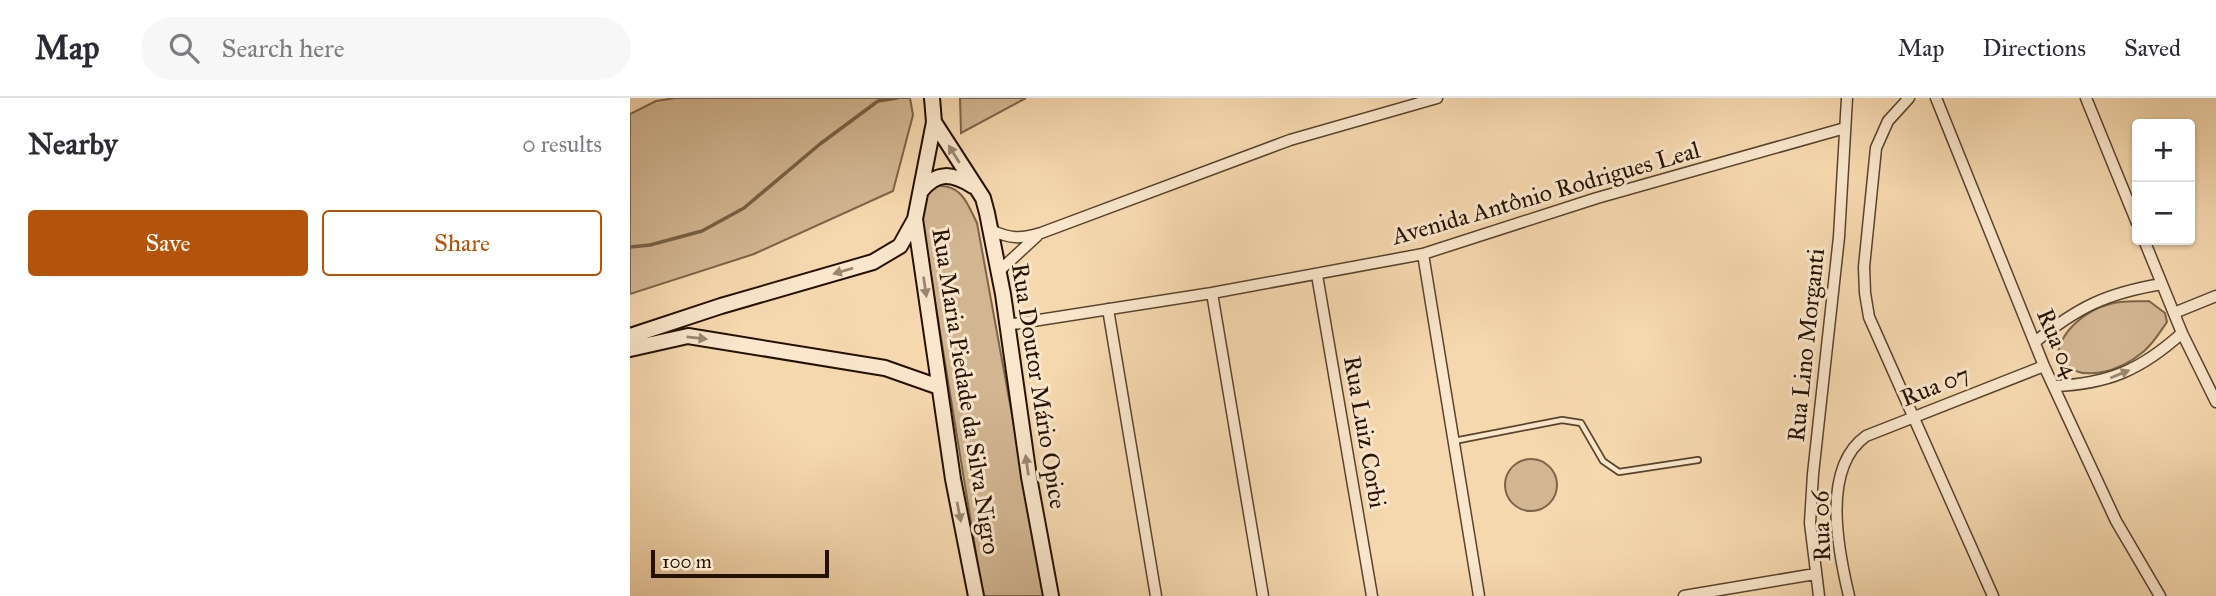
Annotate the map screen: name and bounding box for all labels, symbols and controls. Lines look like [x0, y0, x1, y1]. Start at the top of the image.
search box [141, 17, 631, 80]
text: Map [35, 28, 99, 68]
icon: search [165, 29, 203, 67]
text: Search here [221, 32, 345, 64]
text: Map [1898, 33, 1945, 63]
text: Directions [1983, 33, 2086, 63]
text: Saved [2124, 33, 2181, 63]
map controls [2132, 119, 2195, 245]
button: + [2132, 119, 2195, 182]
text: Nearby [28, 126, 118, 162]
text: 0 results [522, 130, 602, 158]
street label: Avenida Antônio Rodrigues Leal [1388, 134, 1704, 252]
one-way arrow [948, 145, 960, 164]
button: − [2132, 182, 2195, 245]
button: Save [28, 210, 308, 276]
button: Share [322, 210, 602, 276]
street label: Rua Maria Piedade da Silva Nigro [925, 226, 1007, 556]
street label: Rua Lino Morganti [1781, 246, 1831, 443]
street label: Rua Doutor Mário Opice [1005, 261, 1073, 511]
one-way arrow [833, 266, 854, 276]
one-way arrow [919, 276, 930, 298]
street label: Rua 04 [2030, 304, 2086, 383]
one-way arrow [686, 333, 708, 344]
street label: Rua Luiz Corbi [1337, 354, 1393, 511]
street label: Rua 07 [1896, 359, 1974, 413]
one-way arrow [2110, 369, 2131, 380]
one-way arrow [1021, 454, 1032, 476]
street label: Rua 06 [1805, 489, 1837, 562]
one-way arrow [954, 501, 965, 523]
scale bar [651, 547, 830, 579]
text: 100 m [662, 550, 712, 573]

